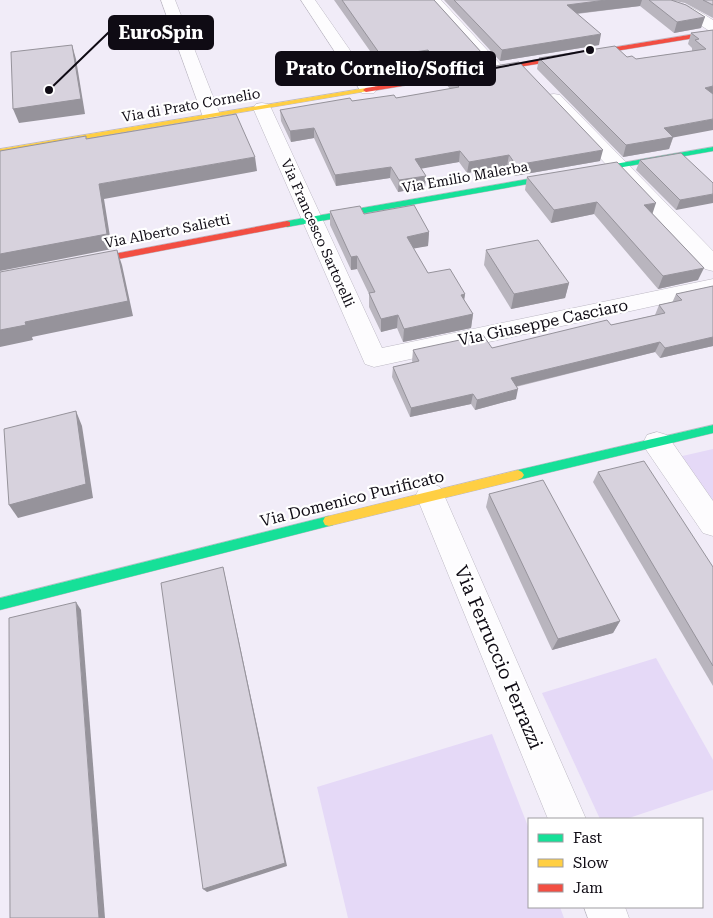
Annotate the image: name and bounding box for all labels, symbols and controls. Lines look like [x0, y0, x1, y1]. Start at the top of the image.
callout: EuroSpin [109, 16, 213, 49]
text: EuroSpin [119, 22, 203, 43]
callout: Prato Cornelio/Soffici [276, 52, 495, 85]
text: Prato Cornelio/Soffici [286, 58, 484, 79]
street label: Via di Prato Cornelio [121, 85, 261, 125]
street label: Via Francesco Sartorelli [278, 157, 358, 310]
street label: Via Emilio Malerba [401, 158, 530, 196]
street label: Via Alberto Salietti [103, 211, 232, 251]
street label: Via Giuseppe Casciaro [456, 295, 630, 350]
street label: Via Domenico Purificato [258, 466, 446, 531]
street label: Via Ferruccio Ferrazzi [449, 562, 548, 753]
legend [528, 818, 703, 908]
text: Fast [573, 829, 603, 847]
text: Slow [573, 854, 609, 872]
text: Jam [573, 879, 603, 897]

